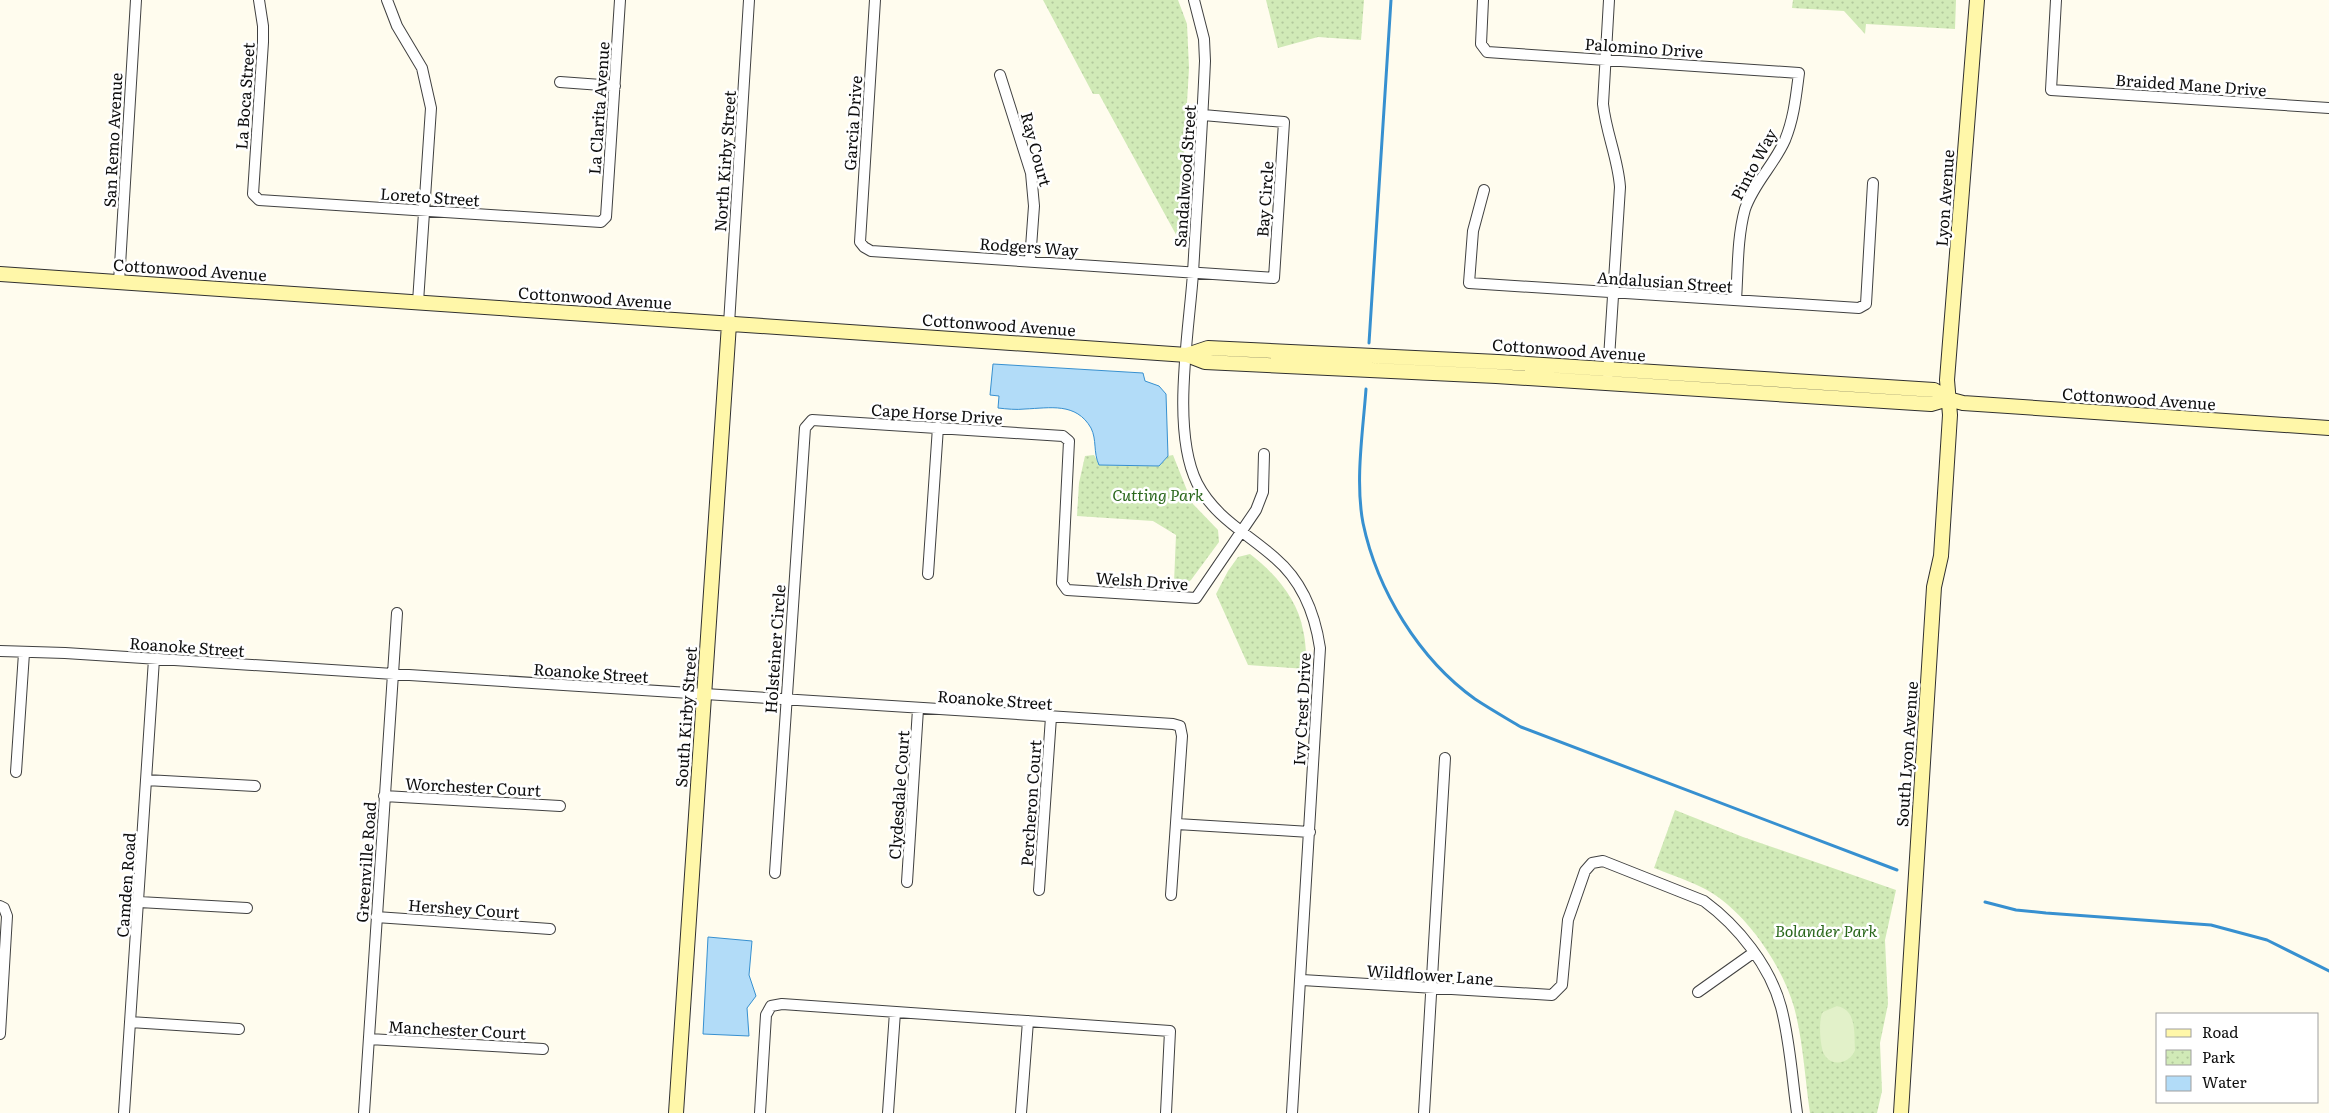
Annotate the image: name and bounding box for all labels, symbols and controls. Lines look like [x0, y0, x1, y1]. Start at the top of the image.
street label: Palomino Drive [1584, 31, 1704, 63]
street label: La Boca Street [228, 41, 260, 150]
street label: La Clarita Avenue [581, 41, 615, 175]
street label: Braided Mane Drive [2115, 67, 2267, 101]
street label: San Remo Avenue [96, 72, 128, 208]
street label: Garcia Drive [837, 75, 867, 171]
street label: North Kirby Street [707, 89, 741, 233]
street label: Sandalwood Street [1167, 103, 1201, 248]
street label: Ray Court [1016, 109, 1059, 189]
street label: Pinto Way [1724, 123, 1782, 204]
street label: Lyon Avenue [1929, 149, 1959, 247]
street label: Bay Circle [1249, 160, 1279, 238]
street label: Loreto Street [379, 181, 481, 211]
street label: Rodgers Way [979, 231, 1080, 261]
street label: Cottonwood Avenue [112, 252, 268, 286]
street label: Andalusian Street [1596, 264, 1734, 298]
street label: Cottonwood Avenue [517, 280, 673, 314]
street label: Cottonwood Avenue [921, 307, 1077, 341]
street label: Cottonwood Avenue [1491, 332, 1647, 366]
street label: Cottonwood Avenue [2061, 381, 2217, 415]
street label: Cape Horse Drive [870, 396, 1004, 430]
park label: Cutting Park [1112, 482, 1204, 506]
street label: Welsh Drive [1095, 565, 1189, 595]
street label: Holsteiner Circle [758, 584, 790, 714]
street label: Roanoke Street [129, 630, 246, 662]
street label: South Kirby Street [668, 645, 702, 788]
street label: Ivy Crest Drive [1286, 652, 1316, 766]
street label: Roanoke Street [533, 656, 650, 688]
street label: South Lyon Avenue [1889, 680, 1923, 828]
street label: Roanoke Street [937, 683, 1054, 715]
street label: Clydesdale Court [882, 729, 915, 860]
street label: Percheron Court [1014, 738, 1046, 867]
street label: Worchester Court [404, 770, 542, 802]
street label: Greenville Road [349, 800, 381, 923]
street label: Camden Road [109, 831, 141, 938]
street label: Hershey Court [407, 892, 521, 924]
park label: Bolander Park [1775, 918, 1877, 942]
street label: Wildflower Lane [1366, 958, 1494, 990]
street label: Manchester Court [387, 1013, 527, 1045]
legend [2156, 1013, 2319, 1103]
text: Road [2202, 1020, 2238, 1043]
text: Park [2202, 1045, 2236, 1068]
text: Water [2202, 1070, 2247, 1093]

